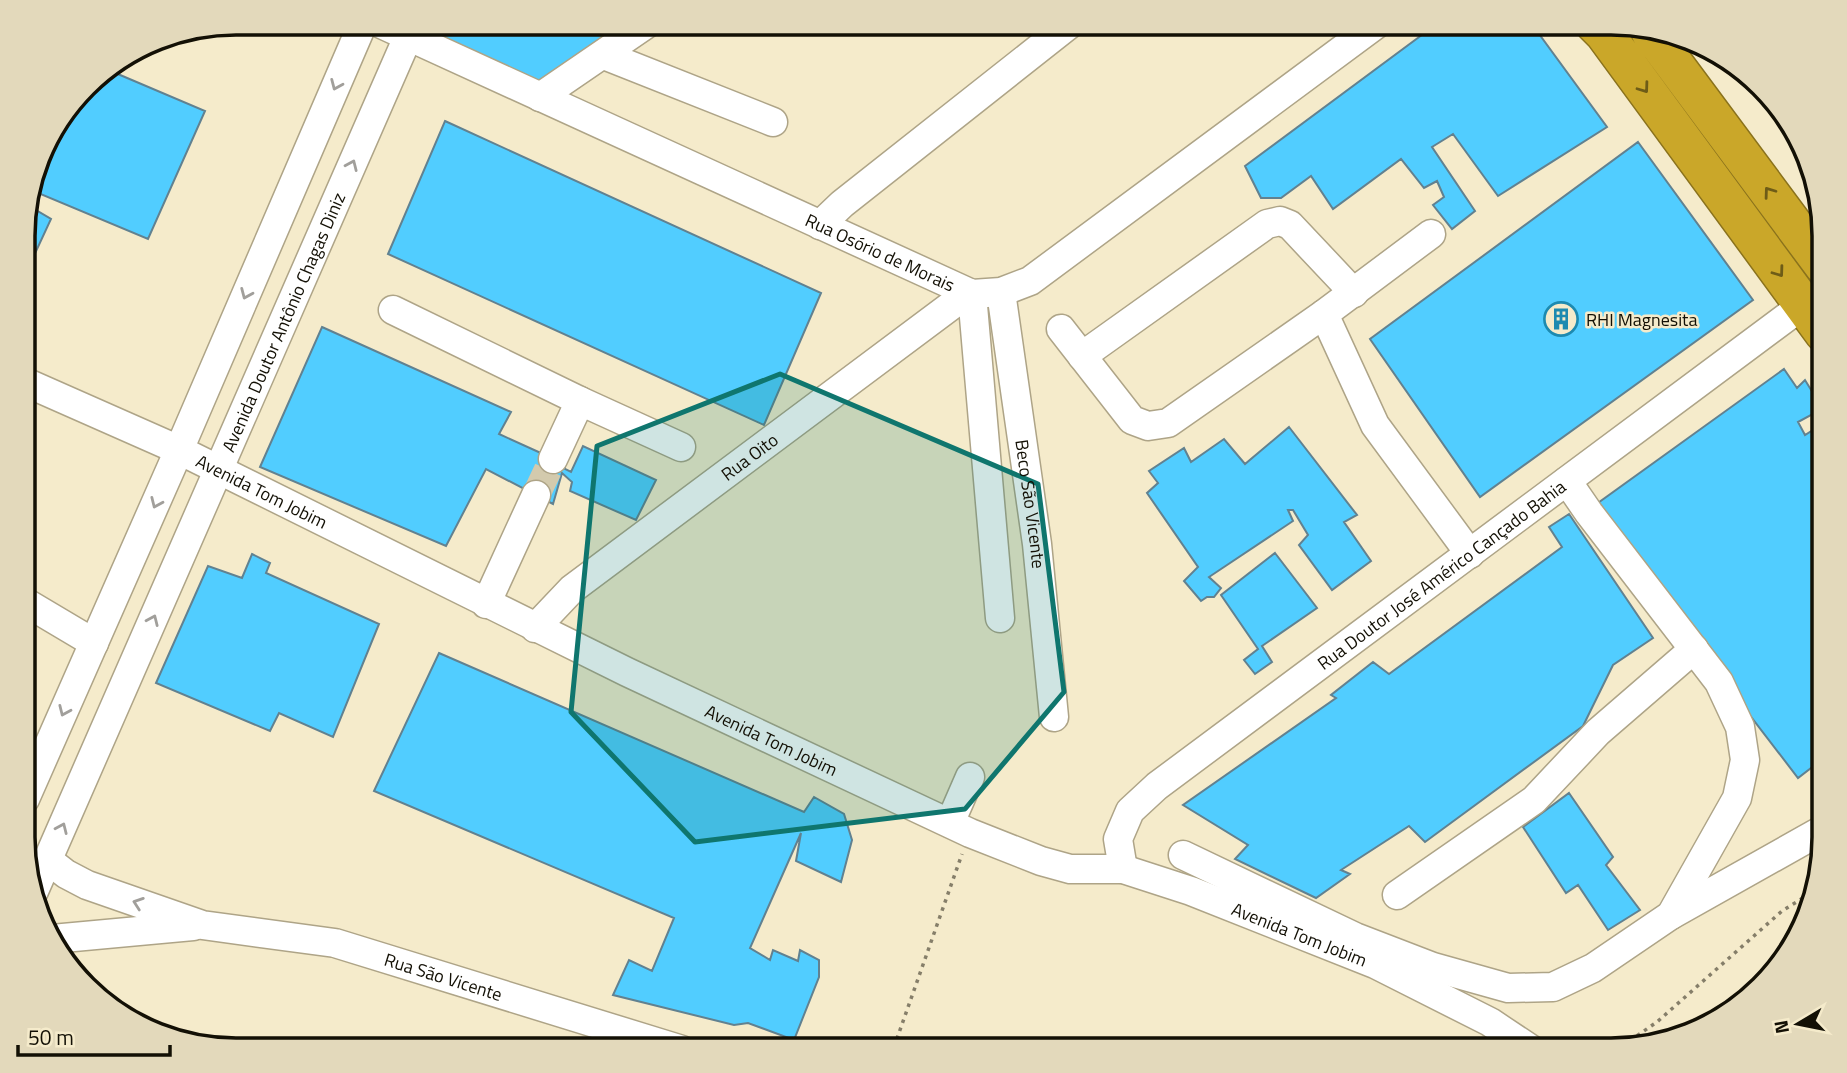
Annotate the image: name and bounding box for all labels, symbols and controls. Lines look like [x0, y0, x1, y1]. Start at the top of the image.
one-way arrow [330, 78, 344, 91]
one-way arrow [1636, 80, 1648, 93]
one-way arrow [344, 159, 358, 172]
one-way arrow [1764, 187, 1777, 199]
street label: Avenida Doutor Antônio Chagas Diniz [214, 188, 352, 456]
street label: Rua Osório de Morais [801, 206, 959, 298]
one-way arrow [1770, 264, 1783, 277]
one-way arrow [240, 287, 254, 300]
building icon: RHI Magnesita [1542, 300, 1580, 338]
place label: RHI Magnesita [1586, 306, 1697, 333]
street label: Rua Oito [715, 426, 783, 487]
street label: Beco São Vicente [1009, 438, 1053, 570]
street label: Avenida Tom Jobim [192, 447, 332, 535]
street label: Rua Doutor José Américo Cançado Bahia [1311, 473, 1571, 676]
one-way arrow [150, 496, 164, 508]
one-way arrow [145, 615, 159, 627]
street label: Avenida Tom Jobim [701, 697, 842, 783]
one-way arrow [58, 704, 72, 716]
one-way arrow [54, 823, 68, 836]
street label: Avenida Tom Jobim [1228, 895, 1371, 973]
one-way arrow [132, 897, 145, 911]
street label: Rua São Vicente [381, 946, 506, 1007]
north arrow [1763, 989, 1833, 1059]
scale bar [18, 1014, 170, 1058]
text: N [1765, 1018, 1796, 1036]
text: 50 m [28, 1021, 74, 1053]

